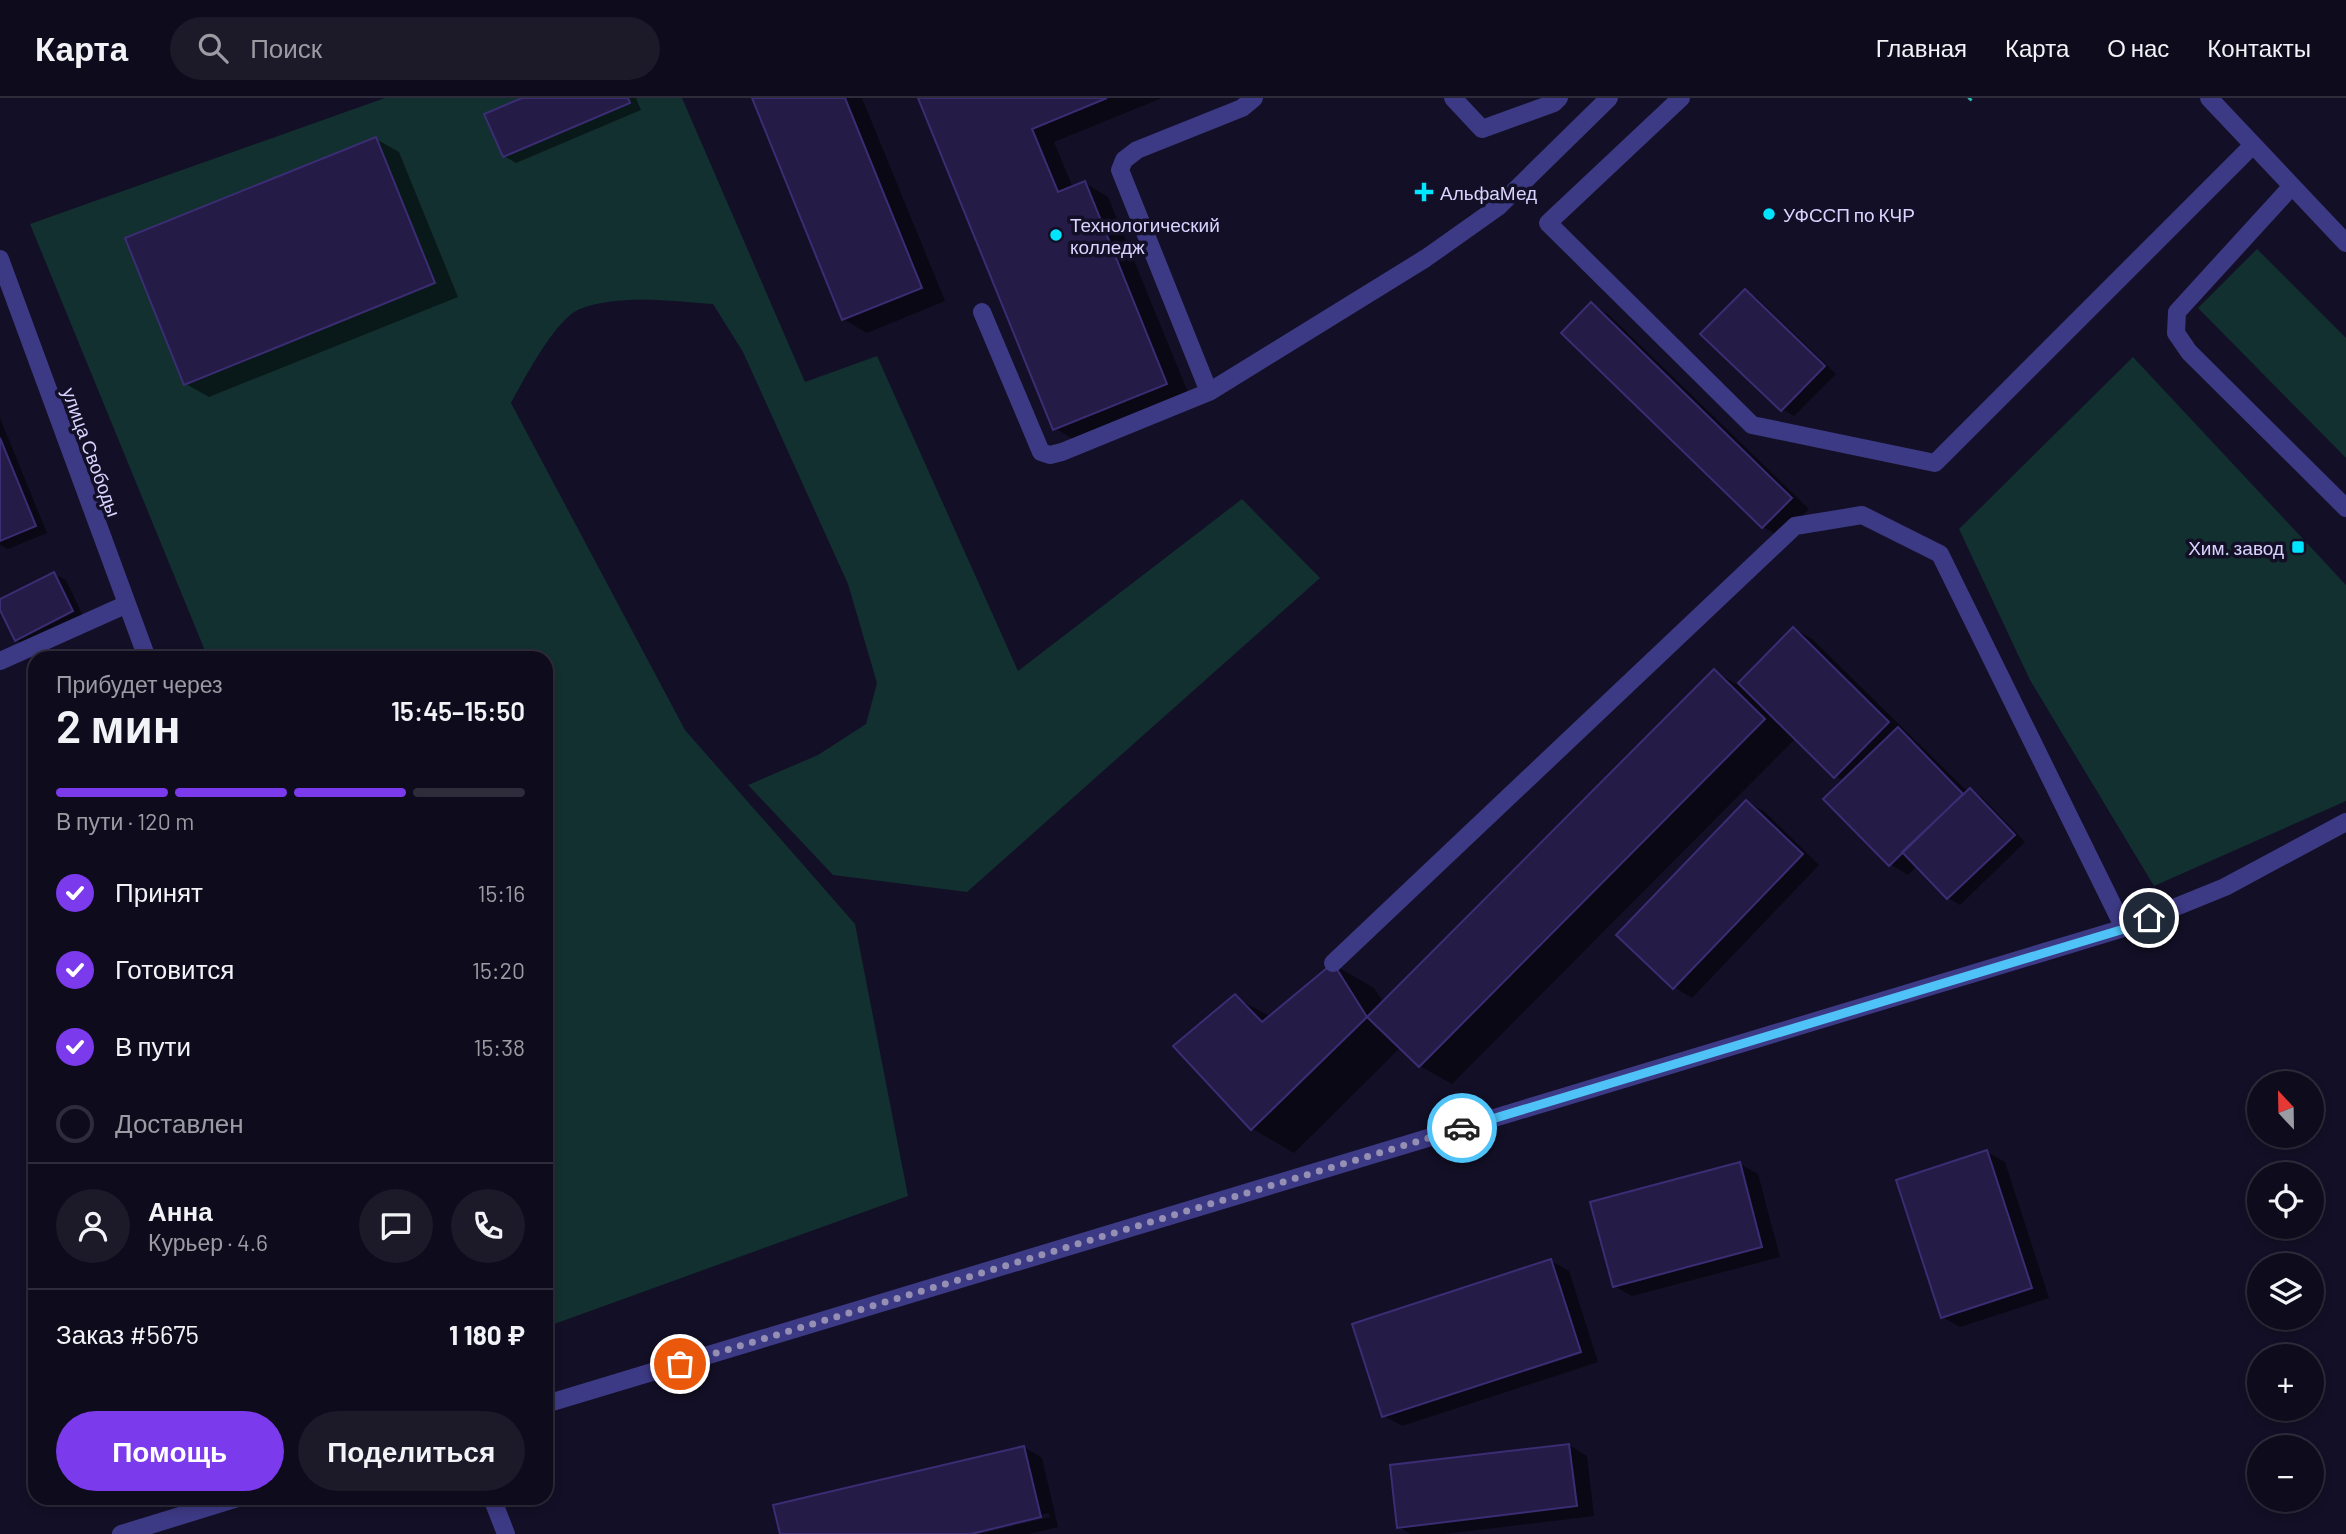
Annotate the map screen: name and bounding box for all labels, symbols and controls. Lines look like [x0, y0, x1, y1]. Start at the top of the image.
search box [170, 17, 660, 80]
text: Карта [35, 28, 128, 68]
icon: search [194, 29, 232, 67]
text: Поиск [250, 32, 322, 63]
text: Главная [1876, 33, 1967, 62]
text: Карта [2005, 33, 2069, 62]
text: О нас [2107, 33, 2169, 62]
text: Контакты [2207, 33, 2311, 62]
place label: АльфаМед [1440, 181, 1537, 204]
marker: АльфаМед [1414, 182, 1434, 202]
place label: УФССП по КЧР [1783, 203, 1915, 226]
marker: УФССП по КЧР [1761, 206, 1777, 222]
place label: Технологический колледж [1070, 213, 1220, 258]
marker: Технологический колледж [1048, 227, 1064, 243]
street label: улица Свободы [58, 384, 126, 520]
place label: Хим. завод [2188, 536, 2284, 559]
marker: Хим. завод [2290, 539, 2306, 555]
text: Прибудет через [56, 670, 223, 698]
text: 15:45–15:50 [391, 695, 525, 726]
text: 2 мин [56, 697, 181, 752]
text: В пути · 120 m [56, 807, 194, 835]
icon: check [56, 874, 94, 912]
text: Принят [115, 876, 203, 907]
text: 15:16 [477, 879, 525, 907]
pin [2119, 888, 2179, 948]
icon: home [2130, 899, 2168, 937]
icon: check [56, 951, 94, 989]
text: Готовится [115, 953, 234, 984]
text: 15:20 [472, 956, 525, 984]
icon: check [56, 1028, 94, 1066]
text: В пути [115, 1030, 191, 1061]
text: 15:38 [474, 1033, 525, 1061]
north arrow [2247, 1071, 2324, 1148]
map controls [2247, 1071, 2324, 1512]
courier [1427, 1093, 1497, 1163]
text: Доставлен [115, 1107, 244, 1138]
icon: car [1443, 1109, 1481, 1147]
button: locate [2247, 1162, 2324, 1239]
button: person [56, 1189, 130, 1263]
button: chat [359, 1189, 433, 1263]
button: phone [451, 1189, 525, 1263]
text: Анна [148, 1195, 213, 1226]
text: Курьер · 4.6 [148, 1228, 268, 1256]
button: layers [2247, 1253, 2324, 1330]
text: Заказ #5675 [56, 1318, 199, 1349]
text: 1 180 ₽ [449, 1319, 525, 1350]
pin [650, 1334, 710, 1394]
button: + [2247, 1344, 2324, 1421]
icon: bag [661, 1345, 699, 1383]
button: Помощь [56, 1411, 284, 1491]
button: Поделиться [298, 1411, 525, 1491]
button: − [2247, 1435, 2324, 1512]

